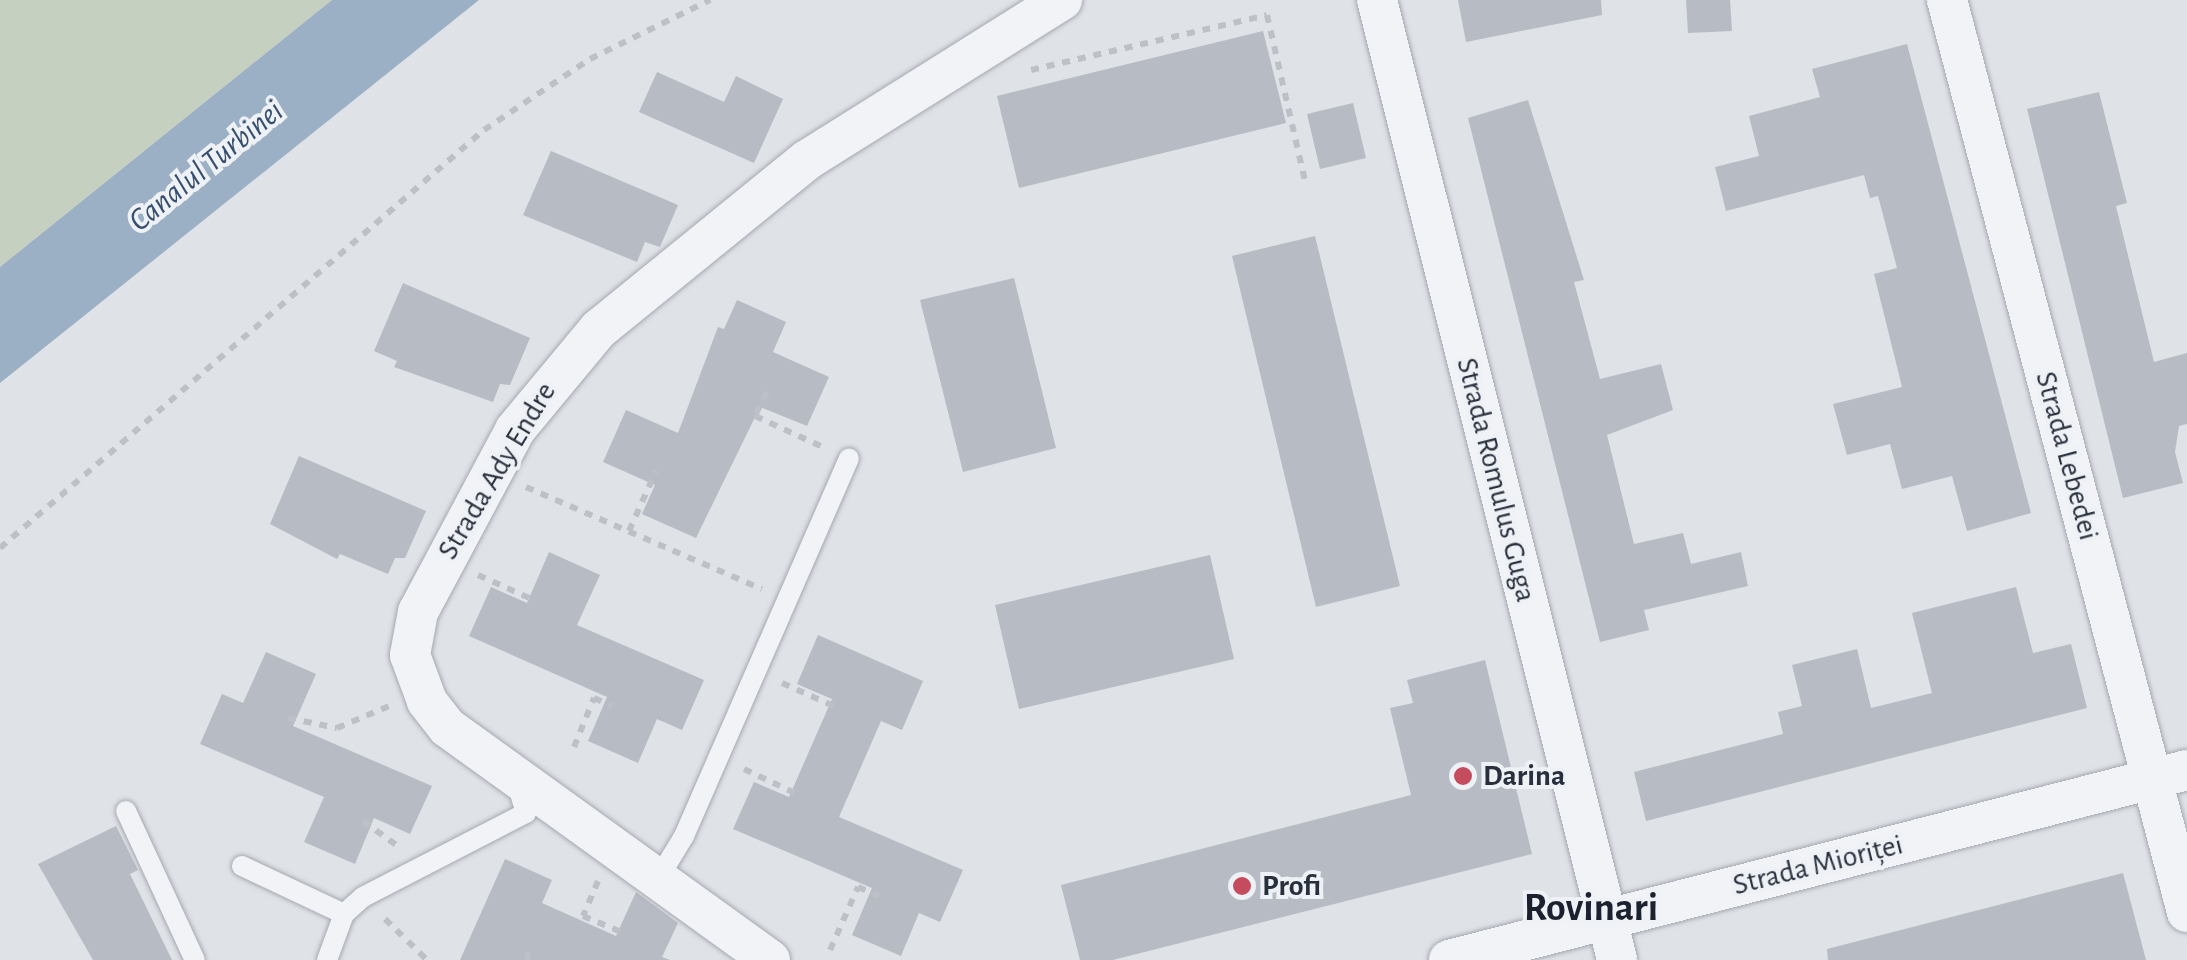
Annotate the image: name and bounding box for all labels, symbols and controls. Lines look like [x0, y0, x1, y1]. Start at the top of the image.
water label: Canalul Turbinei [121, 92, 291, 240]
street label: Strada Romulus Guga [1448, 354, 1544, 606]
street label: Strada Lebedei [2027, 368, 2107, 544]
street label: Strada Ady Endre [430, 376, 564, 566]
place label: Darina [1483, 758, 1565, 794]
marker: Darina [1452, 765, 1474, 787]
street label: Strada Mioriței [1729, 827, 1907, 903]
place label: Profi [1262, 868, 1321, 904]
marker: Profi [1231, 875, 1253, 897]
district label: Rovinari [1524, 884, 1658, 932]

